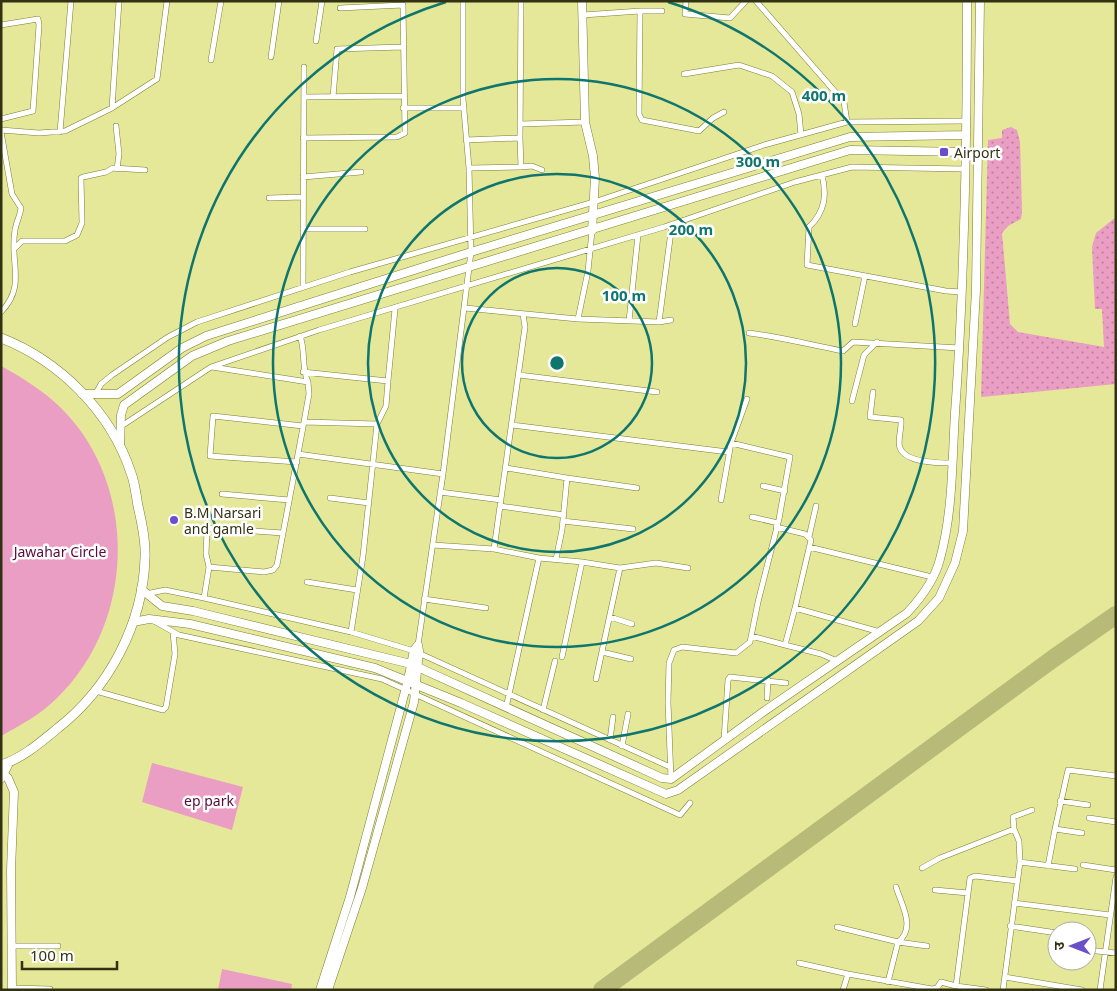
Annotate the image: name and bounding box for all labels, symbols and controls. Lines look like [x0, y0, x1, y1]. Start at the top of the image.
text: 400 m [802, 85, 846, 105]
place label: Airport [954, 143, 1000, 162]
marker: Airport [938, 146, 950, 158]
text: 300 m [736, 151, 780, 171]
text: 200 m [669, 219, 713, 239]
text: 100 m [602, 285, 646, 305]
centre of rings [548, 354, 566, 372]
place label: B.M Narsari and gamle [184, 503, 261, 538]
marker: B.M Narsari and gamle [168, 514, 180, 526]
park label: Jawahar Circle [12, 542, 106, 561]
park label: ep park [184, 791, 234, 810]
north arrow [1047, 921, 1097, 971]
scale bar [22, 938, 118, 970]
text: उ [1049, 941, 1068, 950]
text: 100 m [30, 945, 74, 965]

